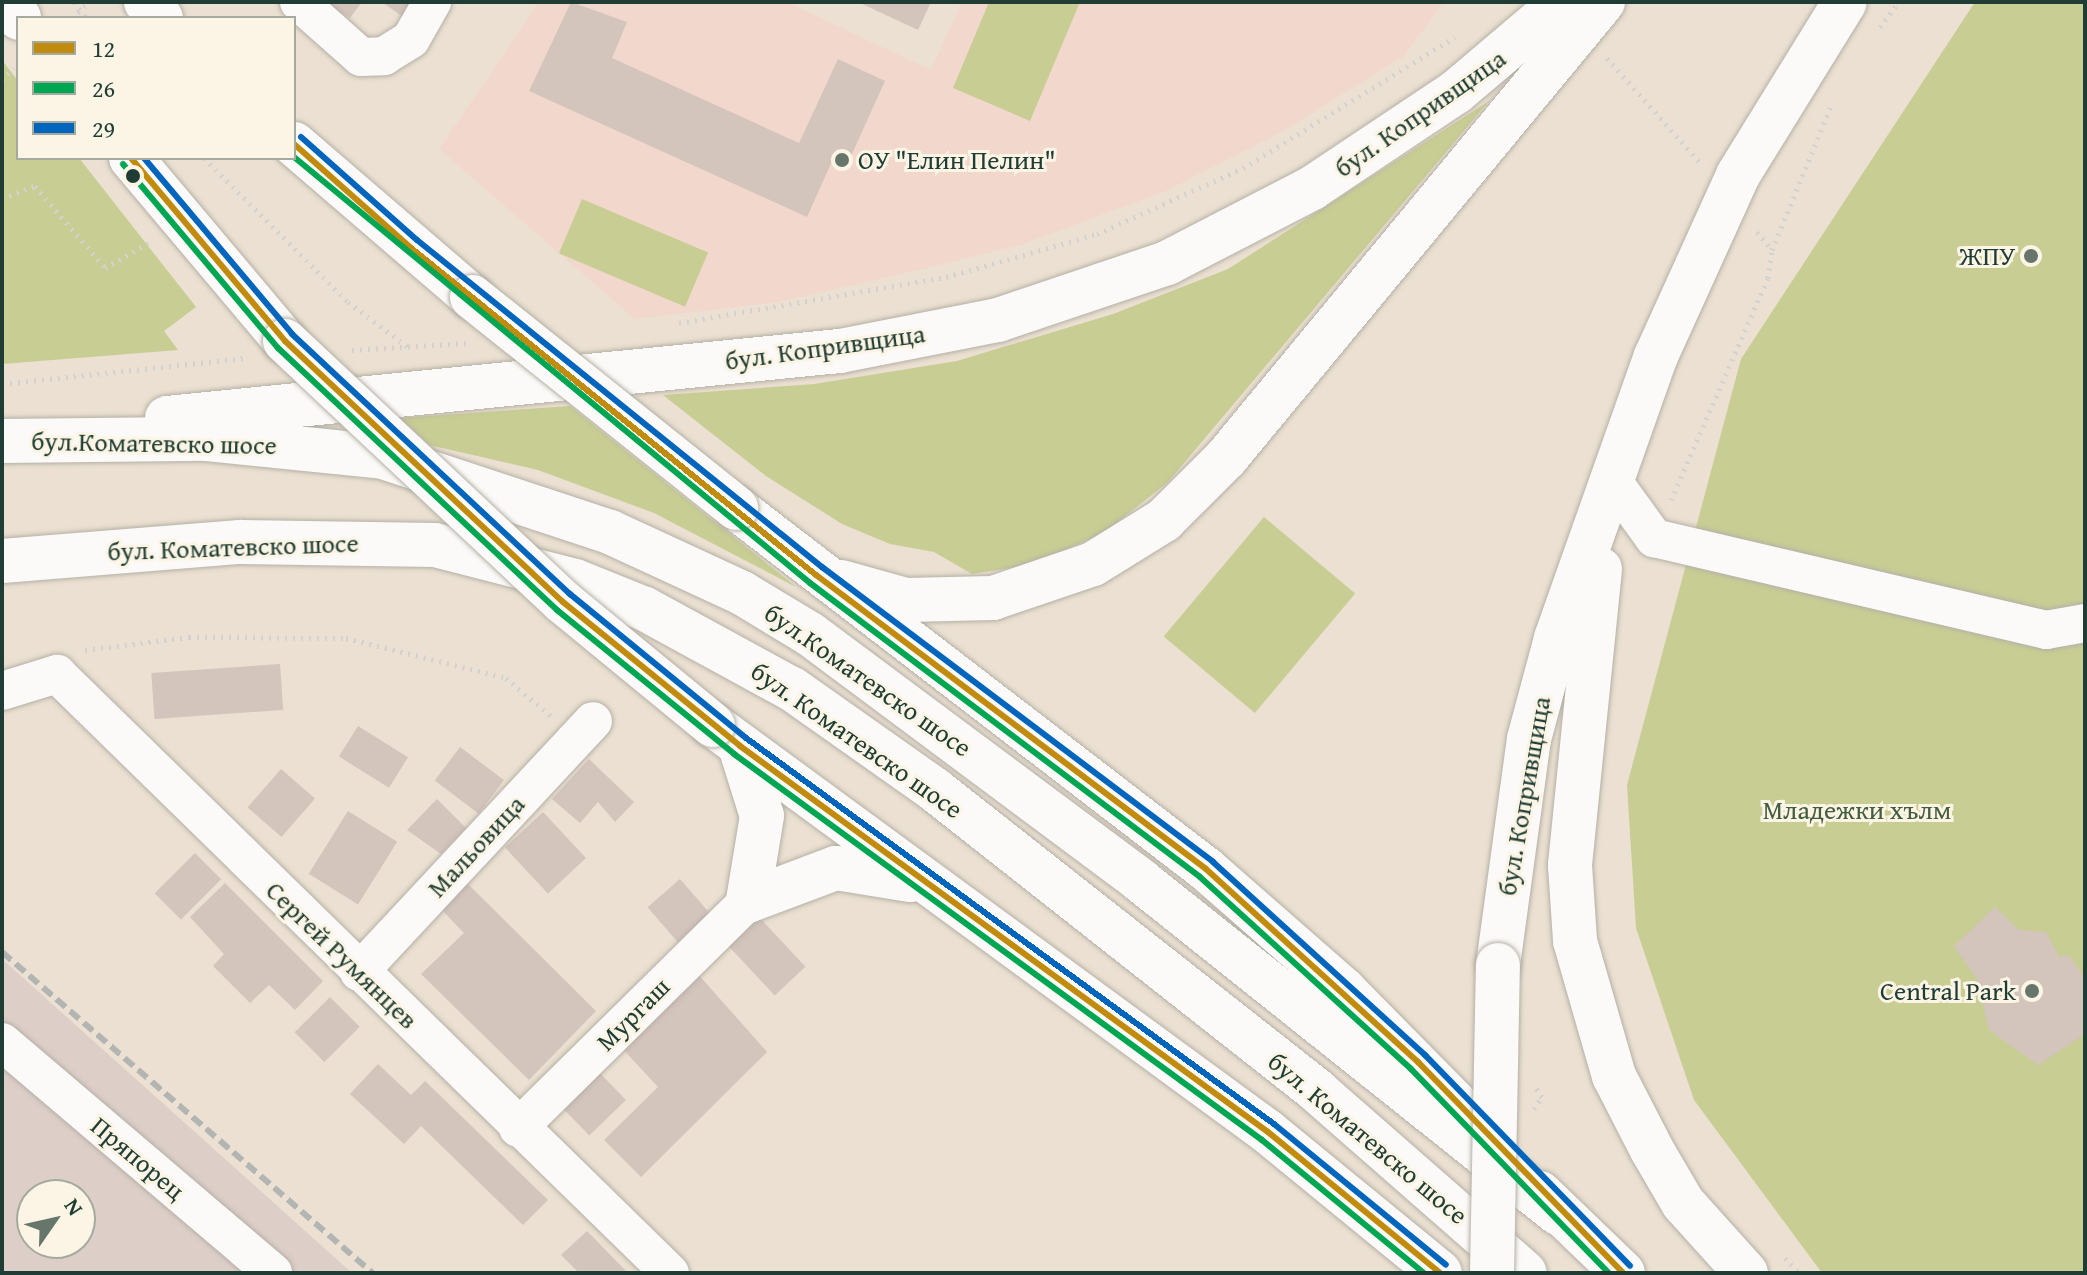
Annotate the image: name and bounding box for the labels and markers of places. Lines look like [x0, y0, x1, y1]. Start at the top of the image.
place label: ОУ "Елин Пелин" [858, 144, 1056, 176]
marker: ОУ "Елин Пелин" [833, 151, 851, 169]
unlabelled marker [125, 168, 141, 184]
place label: ЖПУ [1959, 240, 2015, 272]
marker: ЖПУ [2022, 247, 2040, 265]
place label: Central Park [1880, 975, 2016, 1007]
marker: Central Park [2023, 982, 2041, 1000]

